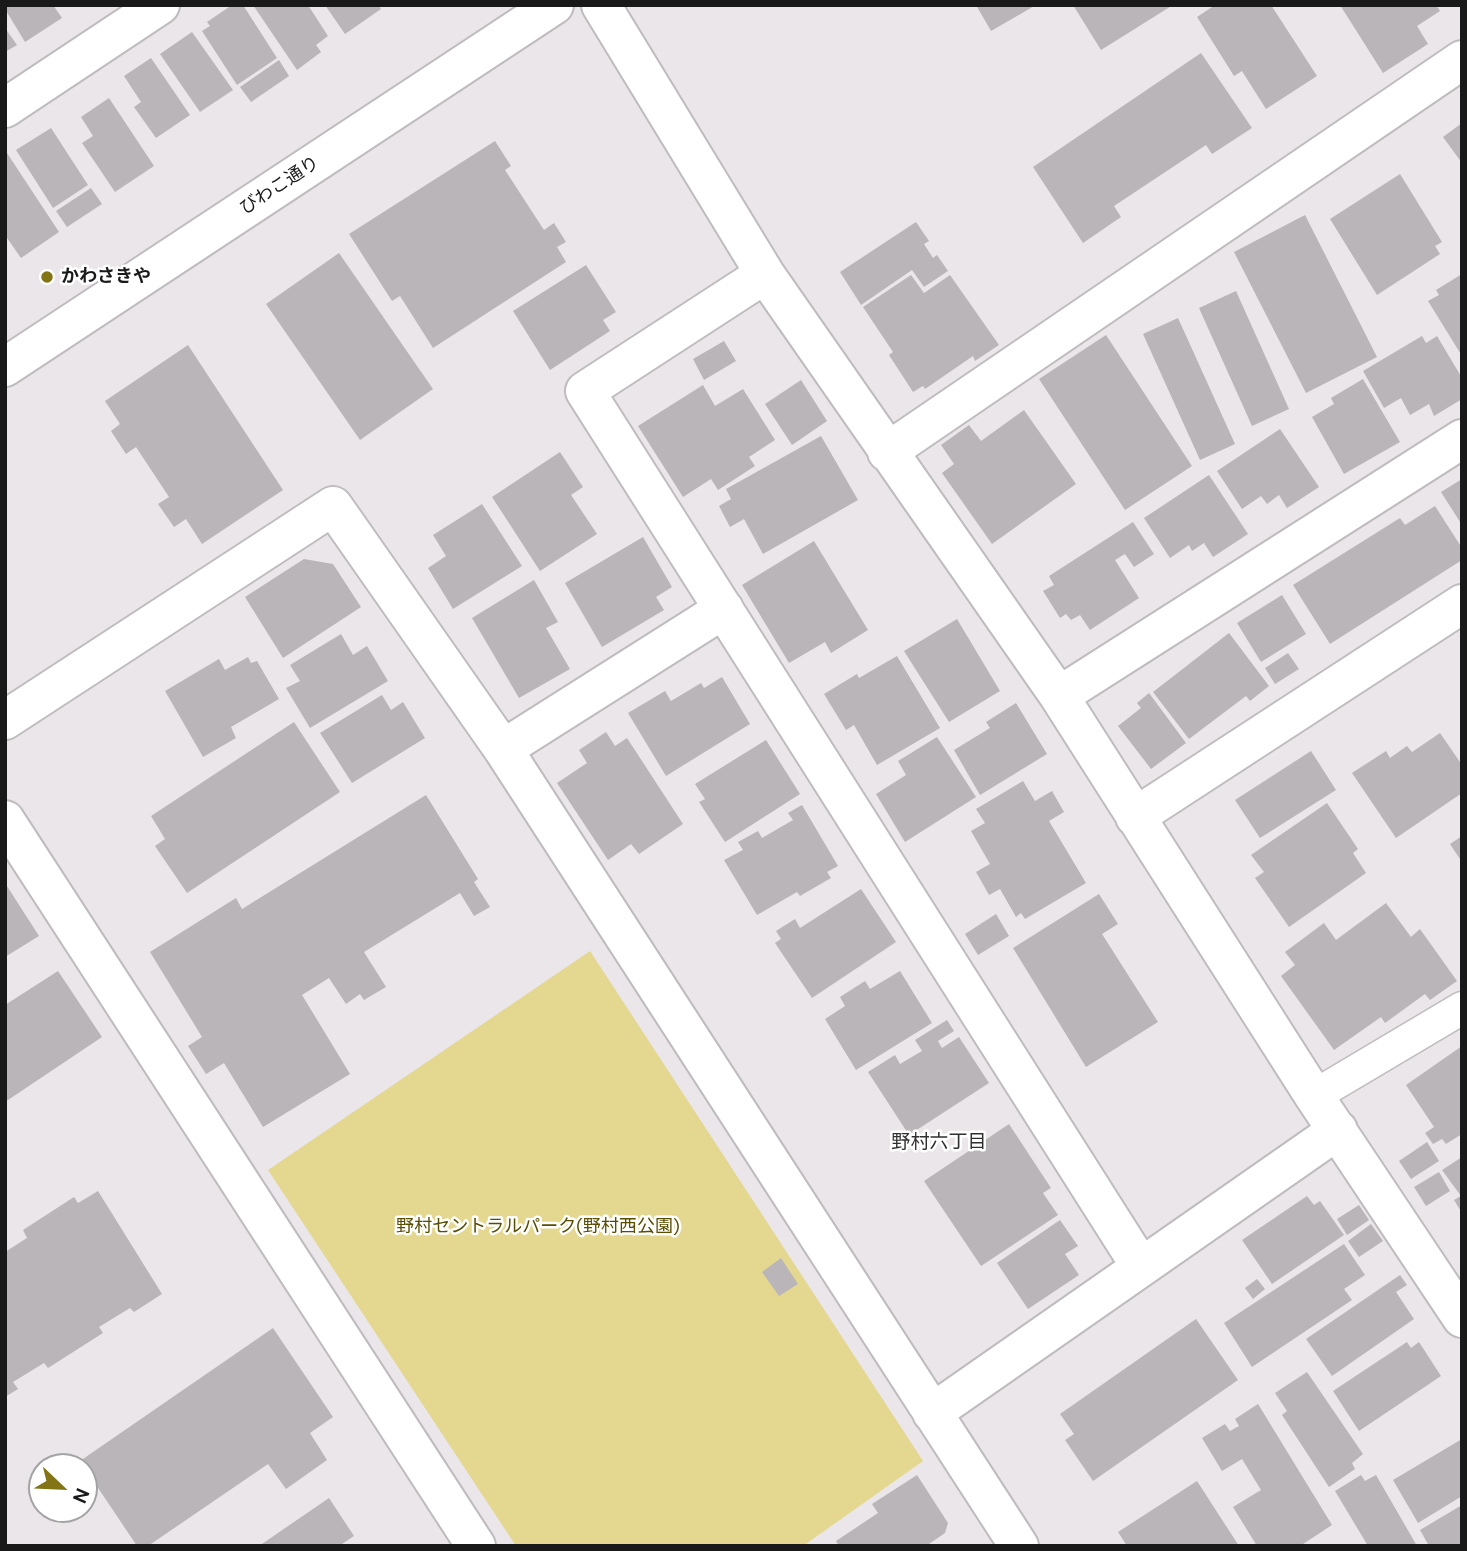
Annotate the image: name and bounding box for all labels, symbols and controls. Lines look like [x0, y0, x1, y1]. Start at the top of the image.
street label: びわこ通り [236, 152, 324, 220]
place label: かわさきや [61, 266, 151, 288]
marker: かわさきや [39, 269, 55, 285]
district label: 野村六丁目 [892, 1132, 986, 1154]
park label: 野村セントラルパーク(野村西公園) [396, 1216, 680, 1238]
north arrow [28, 1453, 98, 1523]
text: N [67, 1484, 95, 1507]

